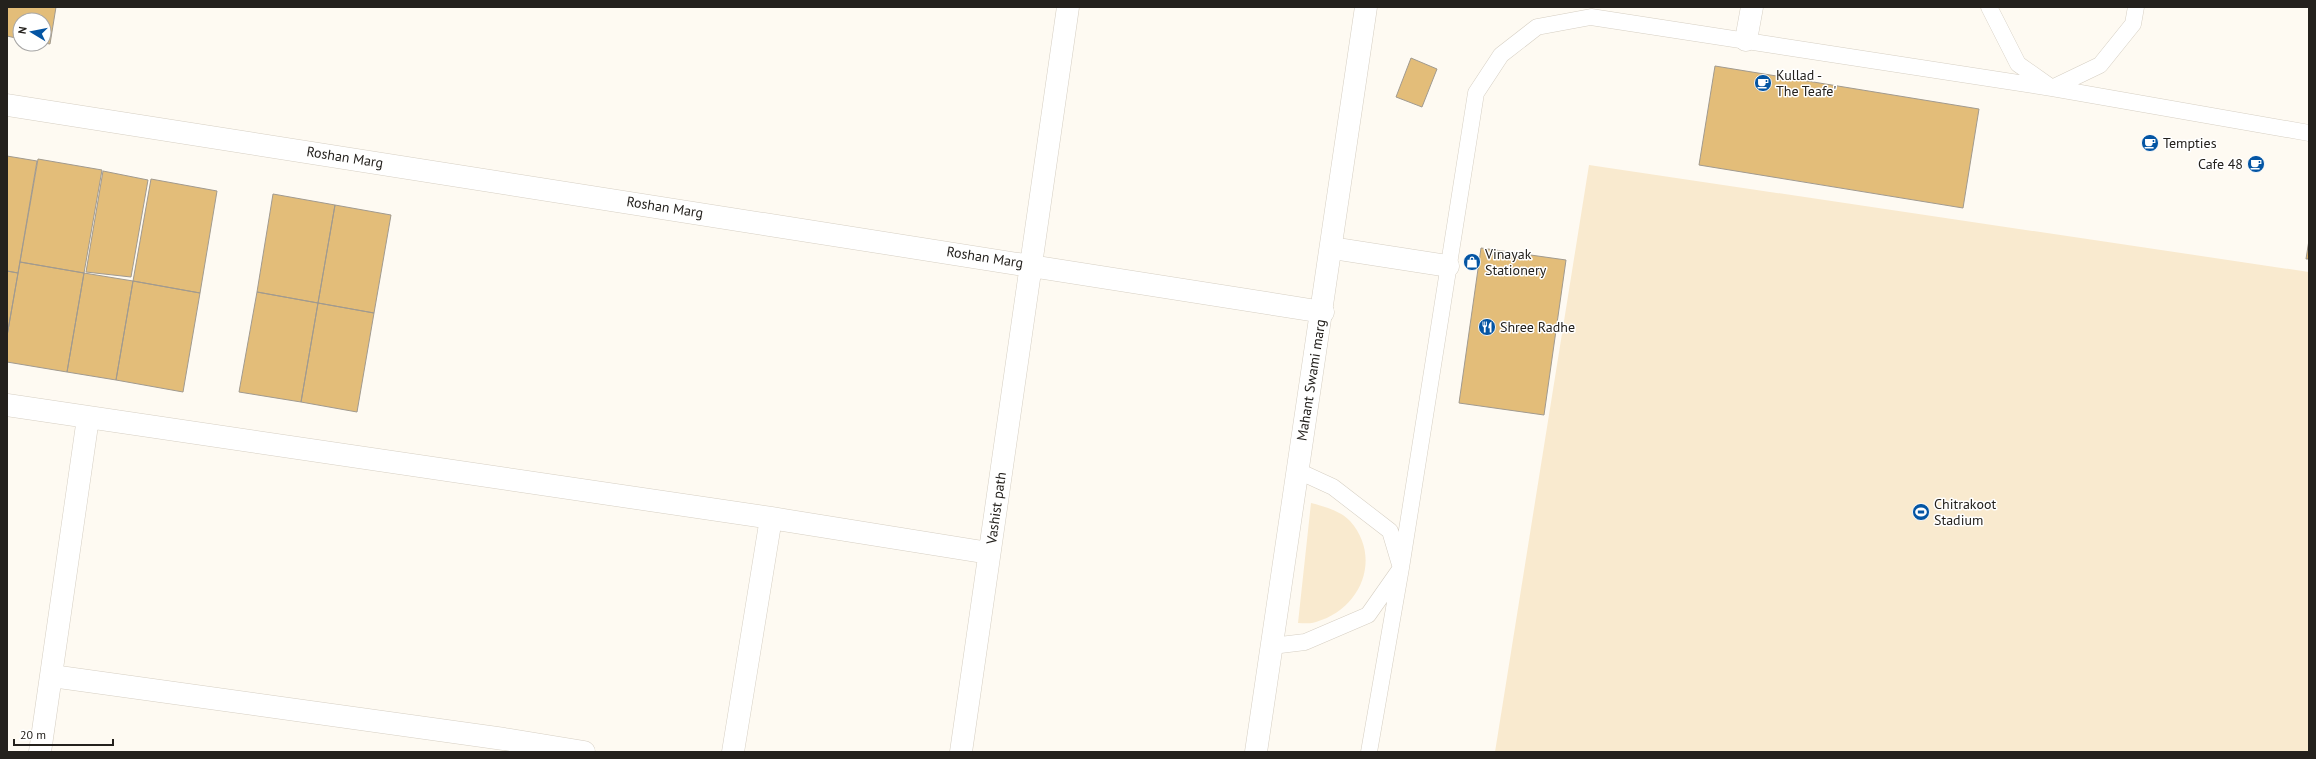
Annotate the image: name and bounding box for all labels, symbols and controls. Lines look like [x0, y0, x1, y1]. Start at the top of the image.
north arrow [12, 12, 52, 52]
text: N [15, 25, 30, 35]
place label: Kullad - The Teafe' [1776, 66, 1836, 100]
cafe icon: Kullad - The Teafe' [1753, 73, 1773, 93]
cafe icon: Tempties [2140, 133, 2160, 153]
place label: Tempties [2163, 134, 2217, 152]
street label: Roshan Marg [305, 142, 385, 172]
cafe icon: Cafe 48 [2246, 154, 2266, 174]
place label: Cafe 48 [2198, 155, 2243, 173]
street label: Roshan Marg [625, 192, 705, 222]
street label: Roshan Marg [945, 242, 1025, 272]
place label: Vinayak Stationery [1484, 245, 1547, 279]
shop icon: Vinayak Stationery [1462, 252, 1482, 272]
restaurant icon: Shree Radhe [1477, 317, 1497, 337]
street label: Mahant Swami marg [1292, 318, 1330, 442]
place label: Shree Radhe [1500, 318, 1575, 336]
street label: Vashist path [982, 471, 1010, 546]
place label: Chitrakoot Stadium [1934, 495, 1996, 529]
sports icon: Chitrakoot Stadium [1911, 502, 1931, 522]
scale bar [14, 721, 113, 747]
text: 20 m [20, 727, 46, 742]

